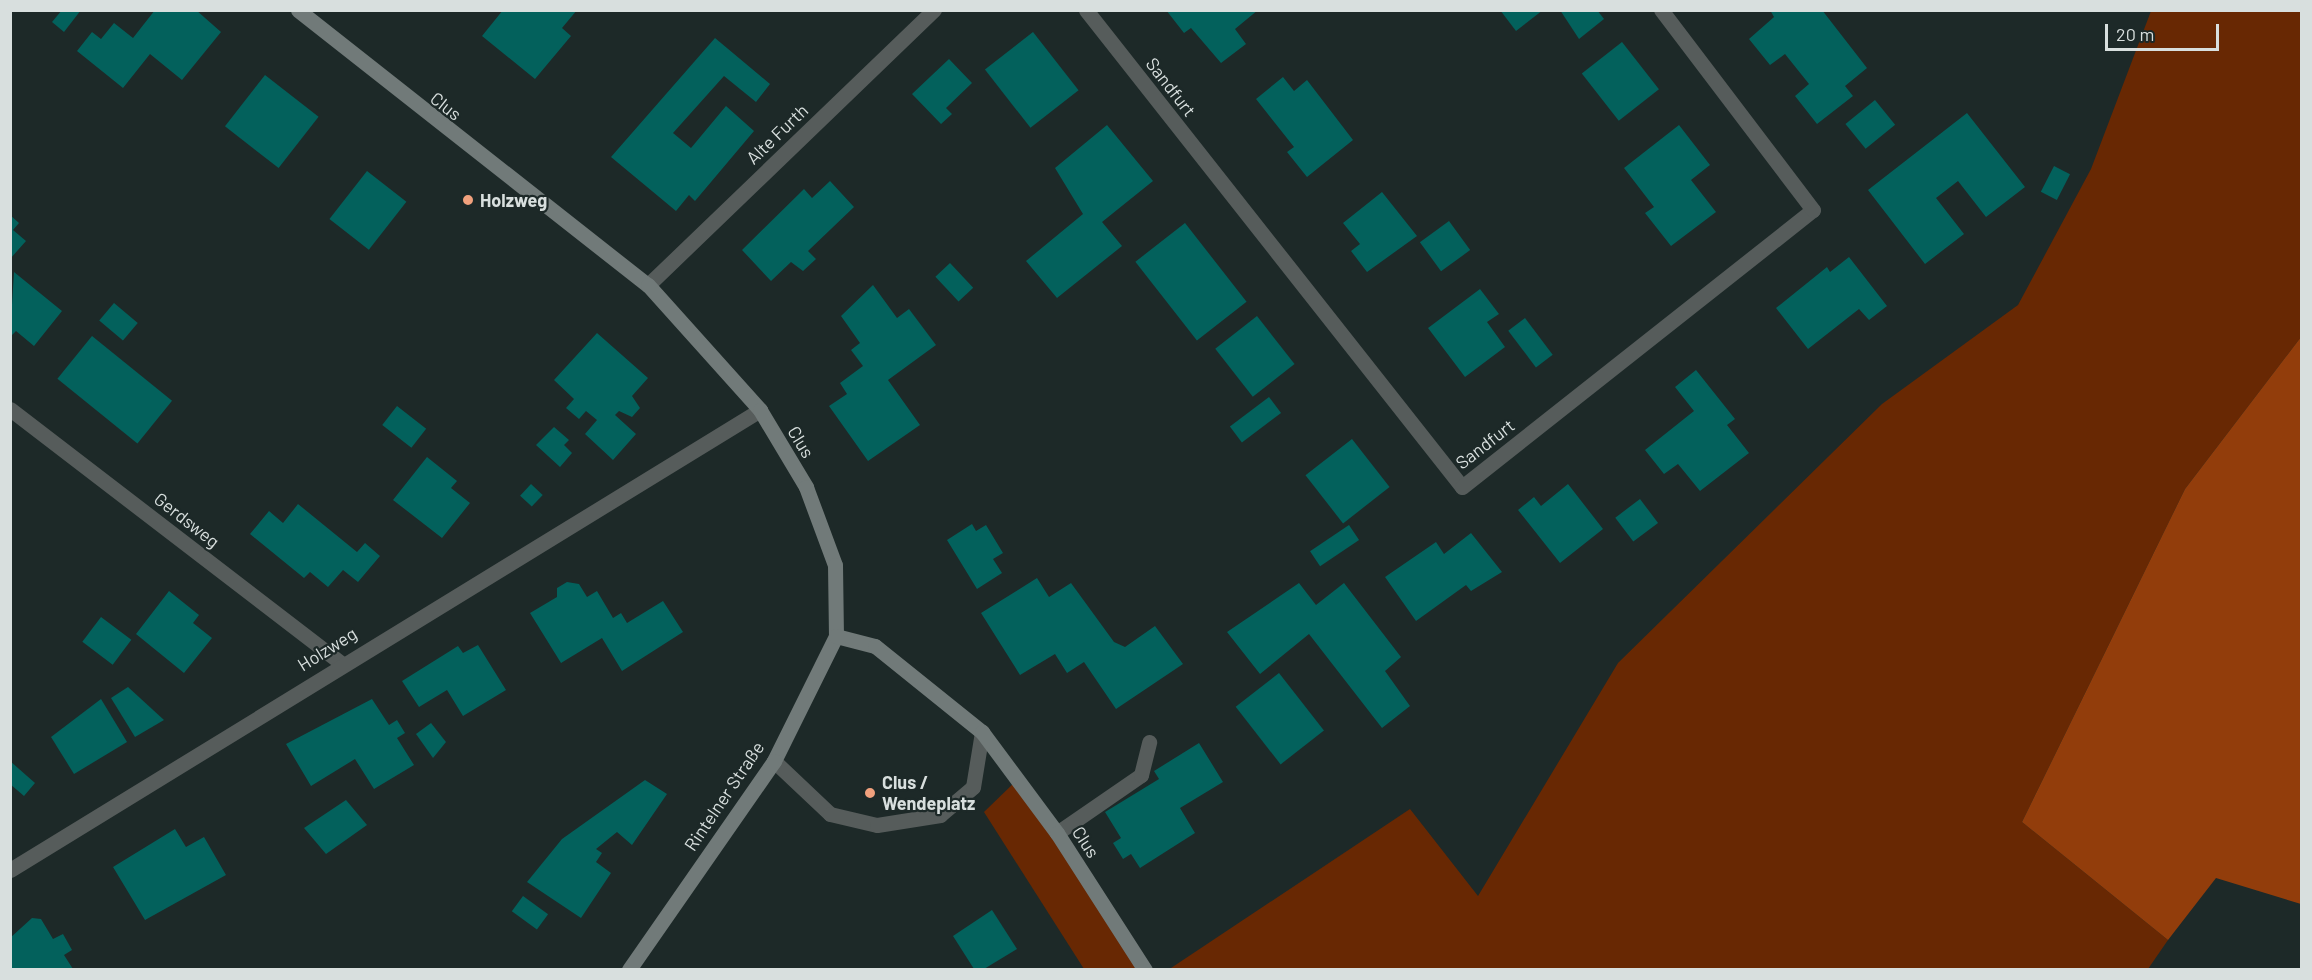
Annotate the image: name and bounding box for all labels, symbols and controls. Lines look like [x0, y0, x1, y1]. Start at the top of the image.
scale bar [2108, 12, 2222, 50]
text: 20 m [2116, 23, 2154, 45]
street label: Sandfurt [1141, 53, 1201, 121]
street label: Clus [426, 87, 466, 125]
street label: Alte Furth [742, 99, 812, 169]
place label: Holzweg [480, 189, 547, 211]
marker: Holzweg [461, 193, 475, 207]
street label: Sandfurt [1451, 414, 1519, 474]
street label: Clus [783, 422, 819, 462]
street label: Gerdsweg [150, 488, 224, 552]
street label: Holzweg [293, 622, 361, 676]
street label: Rintelner Straße [680, 737, 768, 855]
place label: Clus / Wendeplatz [882, 772, 975, 814]
marker: Clus / Wendeplatz [863, 786, 877, 800]
street label: Clus [1068, 822, 1104, 862]

